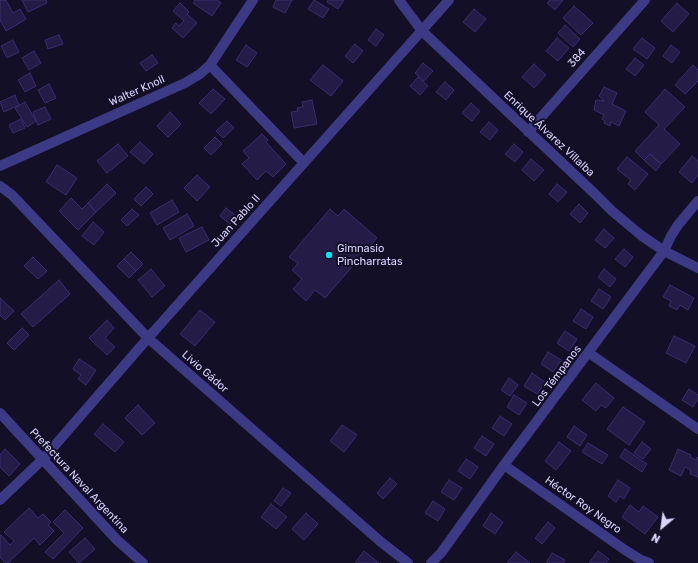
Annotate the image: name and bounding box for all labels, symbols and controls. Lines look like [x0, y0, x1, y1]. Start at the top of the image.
street label: 384 [565, 46, 589, 70]
street label: Walter Knoll [107, 73, 167, 109]
street label: Enrique Álvarez Villalba [501, 89, 597, 179]
street label: Juan Pablo II [209, 192, 263, 250]
place label: Gimnasio Pincharratas [337, 242, 403, 268]
marker: Gimnasio Pincharratas [324, 250, 334, 260]
street label: Los Témpanos [530, 343, 584, 409]
street label: Livio Gádor [179, 348, 231, 396]
street label: Prefectura Naval Argentina [27, 426, 131, 536]
street label: Héctor Roy Negro [542, 474, 624, 536]
north arrow [642, 507, 682, 547]
text: N [649, 530, 663, 546]

